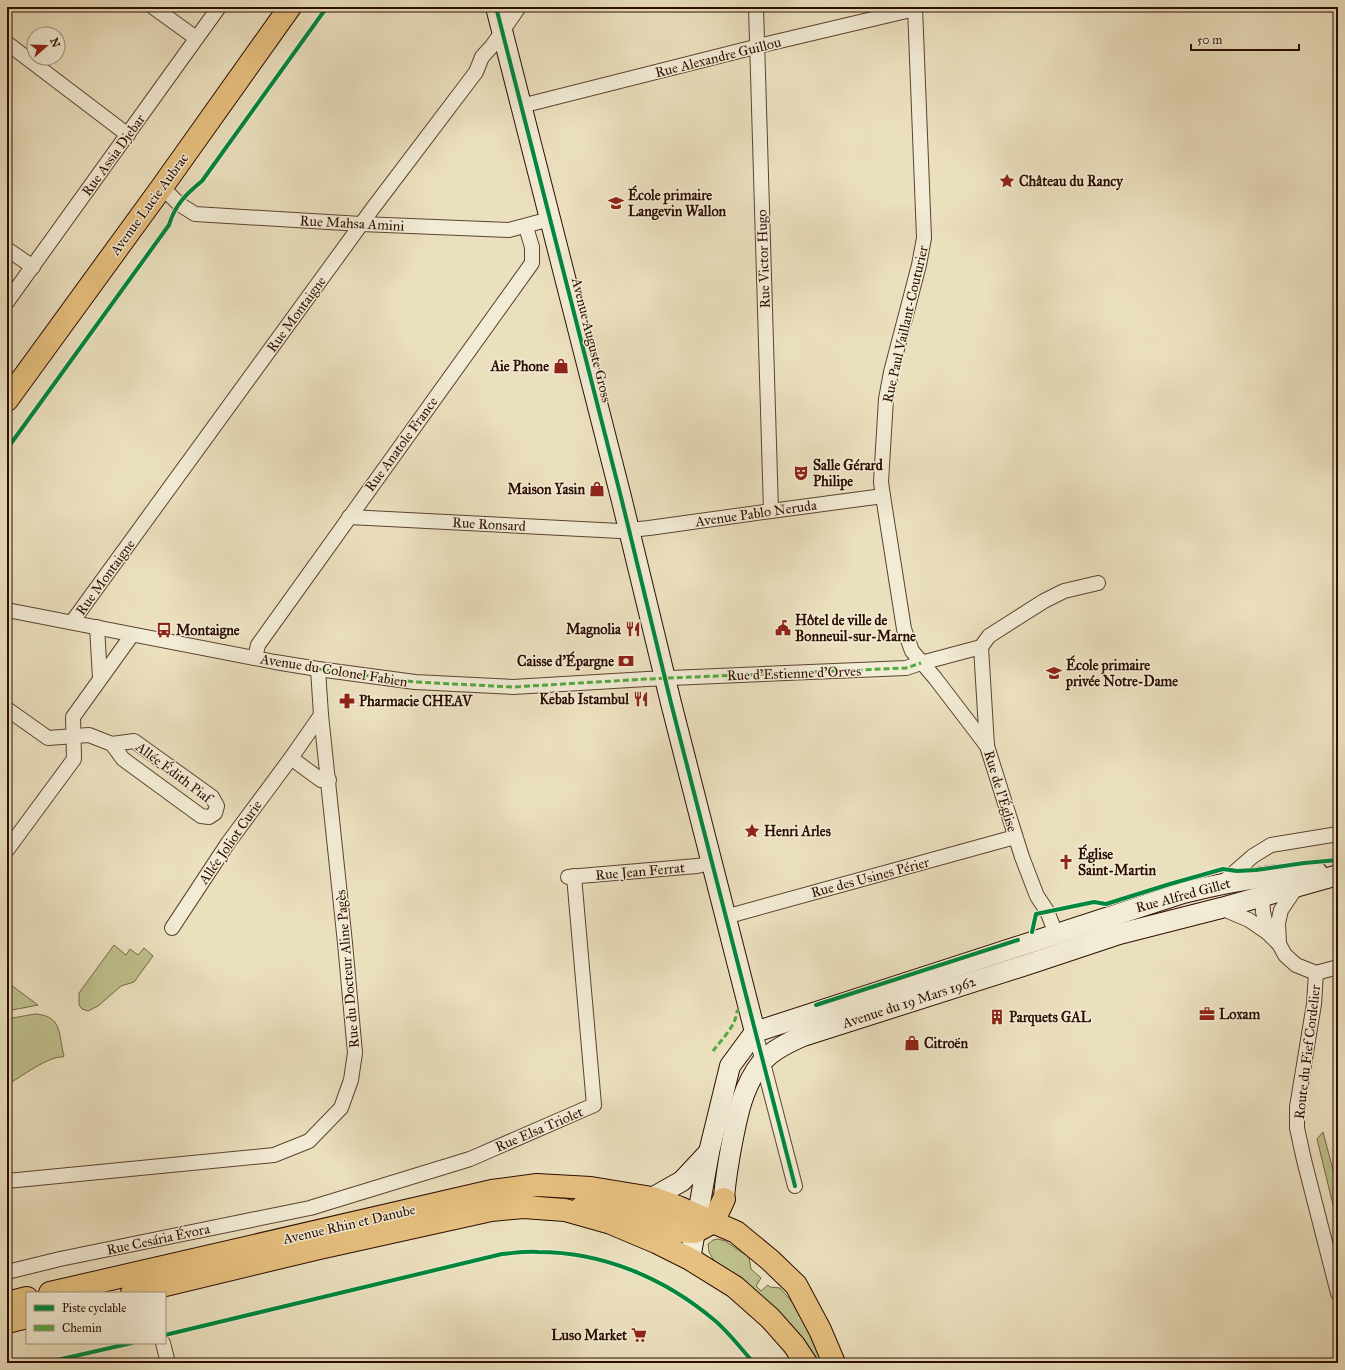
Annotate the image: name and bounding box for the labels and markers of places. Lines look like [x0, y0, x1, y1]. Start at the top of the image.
place icon: Château du Rancy [998, 172, 1016, 190]
place label: Château du Rancy [1019, 173, 1124, 191]
place label: École primaire Langevin Wallon [628, 185, 727, 221]
school or university icon: École primaire Langevin Wallon [607, 194, 625, 212]
shop icon: Aie Phone [552, 357, 570, 375]
place label: Aie Phone [490, 358, 549, 375]
place label: Salle Gérard Philipe [813, 457, 884, 491]
theatre icon: Salle Gérard Philipe [792, 464, 810, 482]
shop icon: Maison Yasin [588, 480, 606, 498]
place label: Maison Yasin [507, 481, 585, 498]
place label: Hôtel de ville de Bonneuil-sur-Marne [795, 612, 916, 645]
public building icon: Hôtel de ville de Bonneuil-sur-Marne [774, 619, 792, 637]
restaurant icon: Magnolia [624, 620, 642, 638]
bus stop icon: Montaigne [155, 621, 173, 639]
place label: Magnolia [566, 621, 622, 639]
place label: Montaigne [176, 622, 240, 640]
place label: Caisse d'Épargne [517, 651, 614, 671]
bank icon: Caisse d'Épargne [617, 652, 635, 670]
place label: École primaire privée Notre-Dame [1065, 655, 1178, 691]
school or university icon: École primaire privée Notre-Dame [1045, 664, 1063, 682]
restaurant icon: Kebab Istambul [632, 690, 650, 708]
place label: Kebab Istambul [539, 691, 630, 708]
pharmacy icon: Pharmacie CHEAV [338, 692, 356, 710]
place label: Pharmacie CHEAV [359, 693, 473, 710]
place icon: Henri Arles [743, 822, 761, 840]
place label: Henri Arles [764, 823, 831, 840]
place label: Église Saint-Martin [1078, 844, 1156, 879]
church icon: Église Saint-Martin [1057, 853, 1075, 871]
office icon: Loxam [1198, 1005, 1216, 1023]
place label: Loxam [1219, 1006, 1261, 1023]
building icon: Parquets GAL [988, 1008, 1006, 1026]
place label: Parquets GAL [1009, 1009, 1092, 1027]
shop icon: Citroën [903, 1034, 921, 1052]
place label: Citroën [924, 1035, 968, 1052]
supermarket icon: Luso Market [630, 1326, 648, 1344]
place label: Luso Market [551, 1327, 627, 1344]

